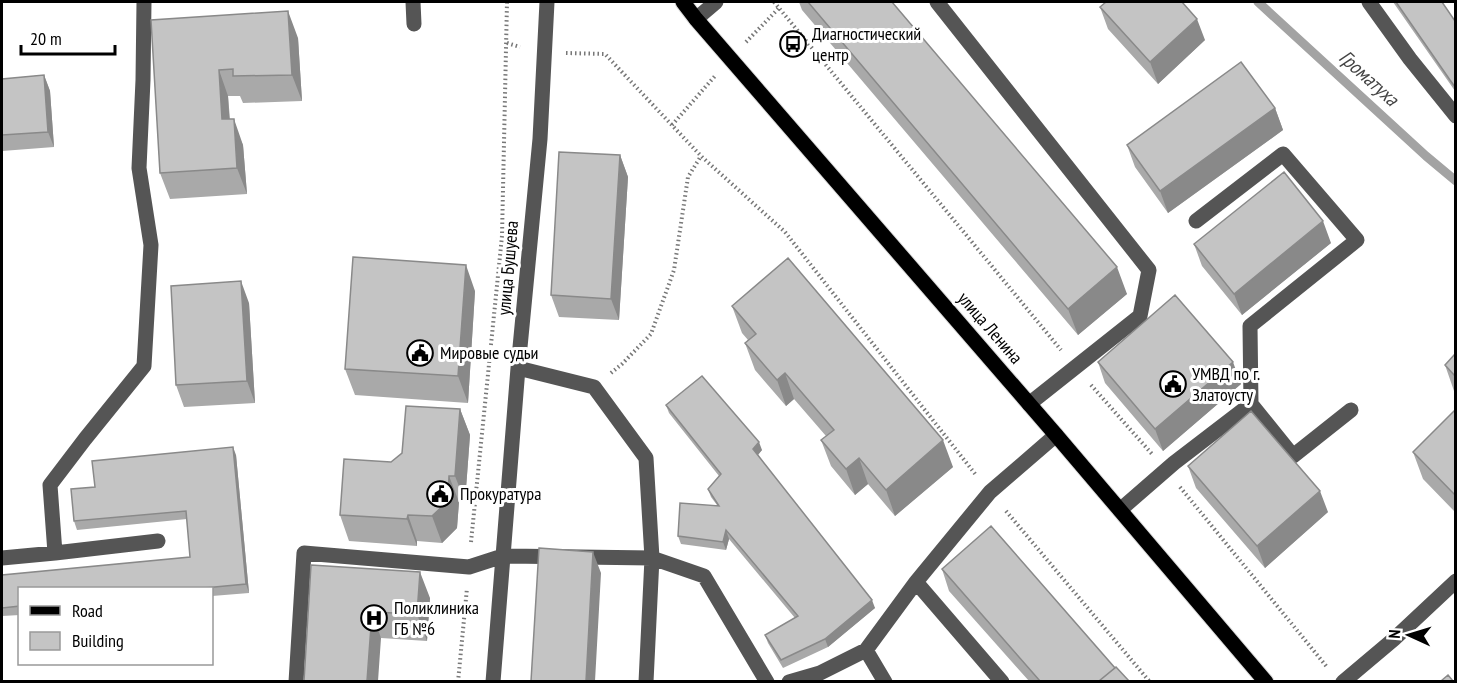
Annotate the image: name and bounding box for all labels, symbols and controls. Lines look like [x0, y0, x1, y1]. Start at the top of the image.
scale bar [21, 18, 116, 56]
place label: Диагностический центр [812, 22, 921, 66]
text: 20 m [30, 27, 62, 50]
bus stop icon: Диагностический центр [778, 29, 808, 59]
water label: Громатуха [1334, 44, 1405, 112]
street label: улица Бушуева [492, 220, 523, 316]
street label: улица Ленина [953, 287, 1028, 368]
public building icon: Мировые судьи [405, 338, 435, 368]
place label: Мировые судьи [440, 341, 538, 364]
place label: УМВД по г. Златоусту [1192, 362, 1260, 406]
public building icon: УМВД по г. Златоусту [1158, 369, 1188, 399]
public building icon: Прокуратура [425, 479, 455, 509]
place label: Прокуратура [460, 482, 541, 505]
legend [18, 587, 213, 665]
place label: Поликлиника ГБ №6 [394, 596, 479, 640]
text: Road [72, 599, 103, 622]
hospital icon: Поликлиника ГБ №6 [359, 603, 389, 633]
north arrow [1379, 605, 1439, 665]
text: Building [72, 629, 124, 652]
text: N [1384, 629, 1404, 639]

